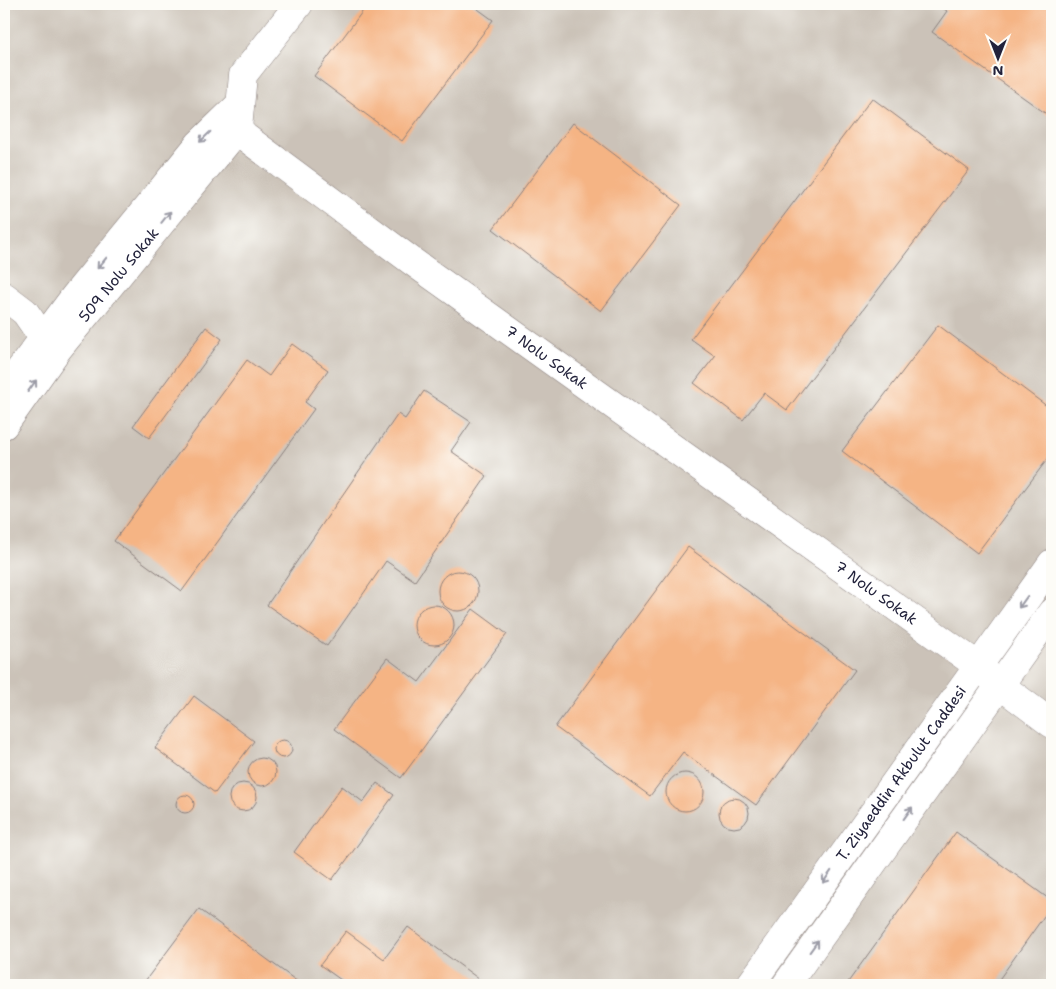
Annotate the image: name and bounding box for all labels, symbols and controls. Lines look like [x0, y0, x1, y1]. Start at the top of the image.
north arrow [974, 32, 1024, 82]
text: N [992, 62, 1004, 80]
one-way arrow [199, 131, 212, 143]
one-way arrow [161, 211, 172, 224]
street label: 509 Nolu Sokak [74, 224, 163, 326]
one-way arrow [97, 256, 108, 269]
street label: 7 Nolu Sokak [501, 321, 592, 394]
one-way arrow [27, 379, 38, 393]
street label: 7 Nolu Sokak [831, 557, 922, 629]
one-way arrow [1018, 595, 1029, 608]
street label: T. Ziyaeddin Akbulut Caddesi [832, 682, 971, 865]
one-way arrow [903, 806, 913, 820]
one-way arrow [822, 869, 832, 883]
one-way arrow [809, 939, 819, 953]

